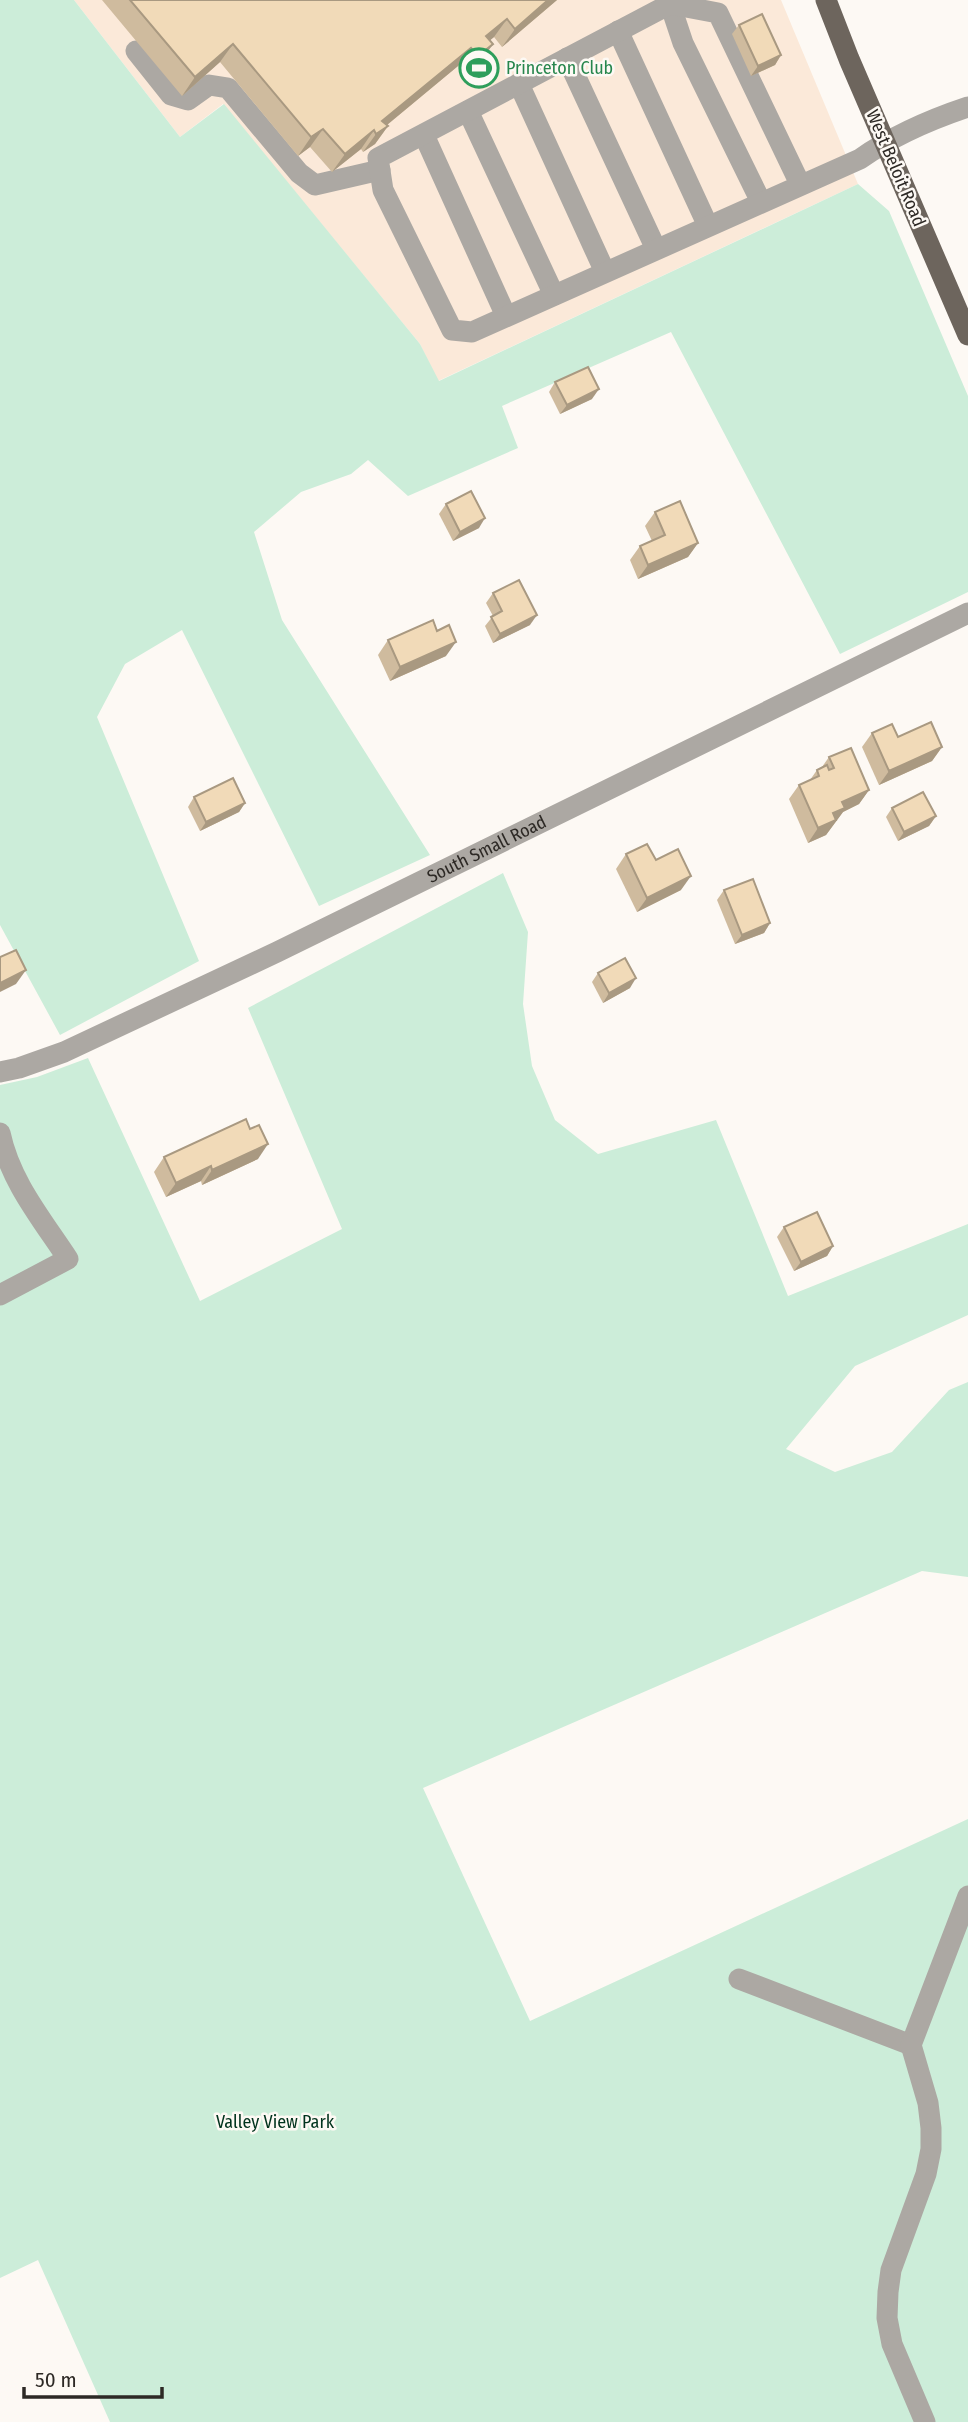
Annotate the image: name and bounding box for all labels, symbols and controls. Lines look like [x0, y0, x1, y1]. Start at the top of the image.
sports icon: Princeton Club [458, 47, 500, 89]
place label: Princeton Club [506, 57, 613, 79]
street label: West Beloit Road [861, 106, 931, 230]
street label: South Small Road [423, 811, 550, 888]
park label: Valley View Park [216, 2111, 335, 2133]
scale bar [24, 2356, 163, 2400]
text: 50 m [35, 2367, 77, 2393]

